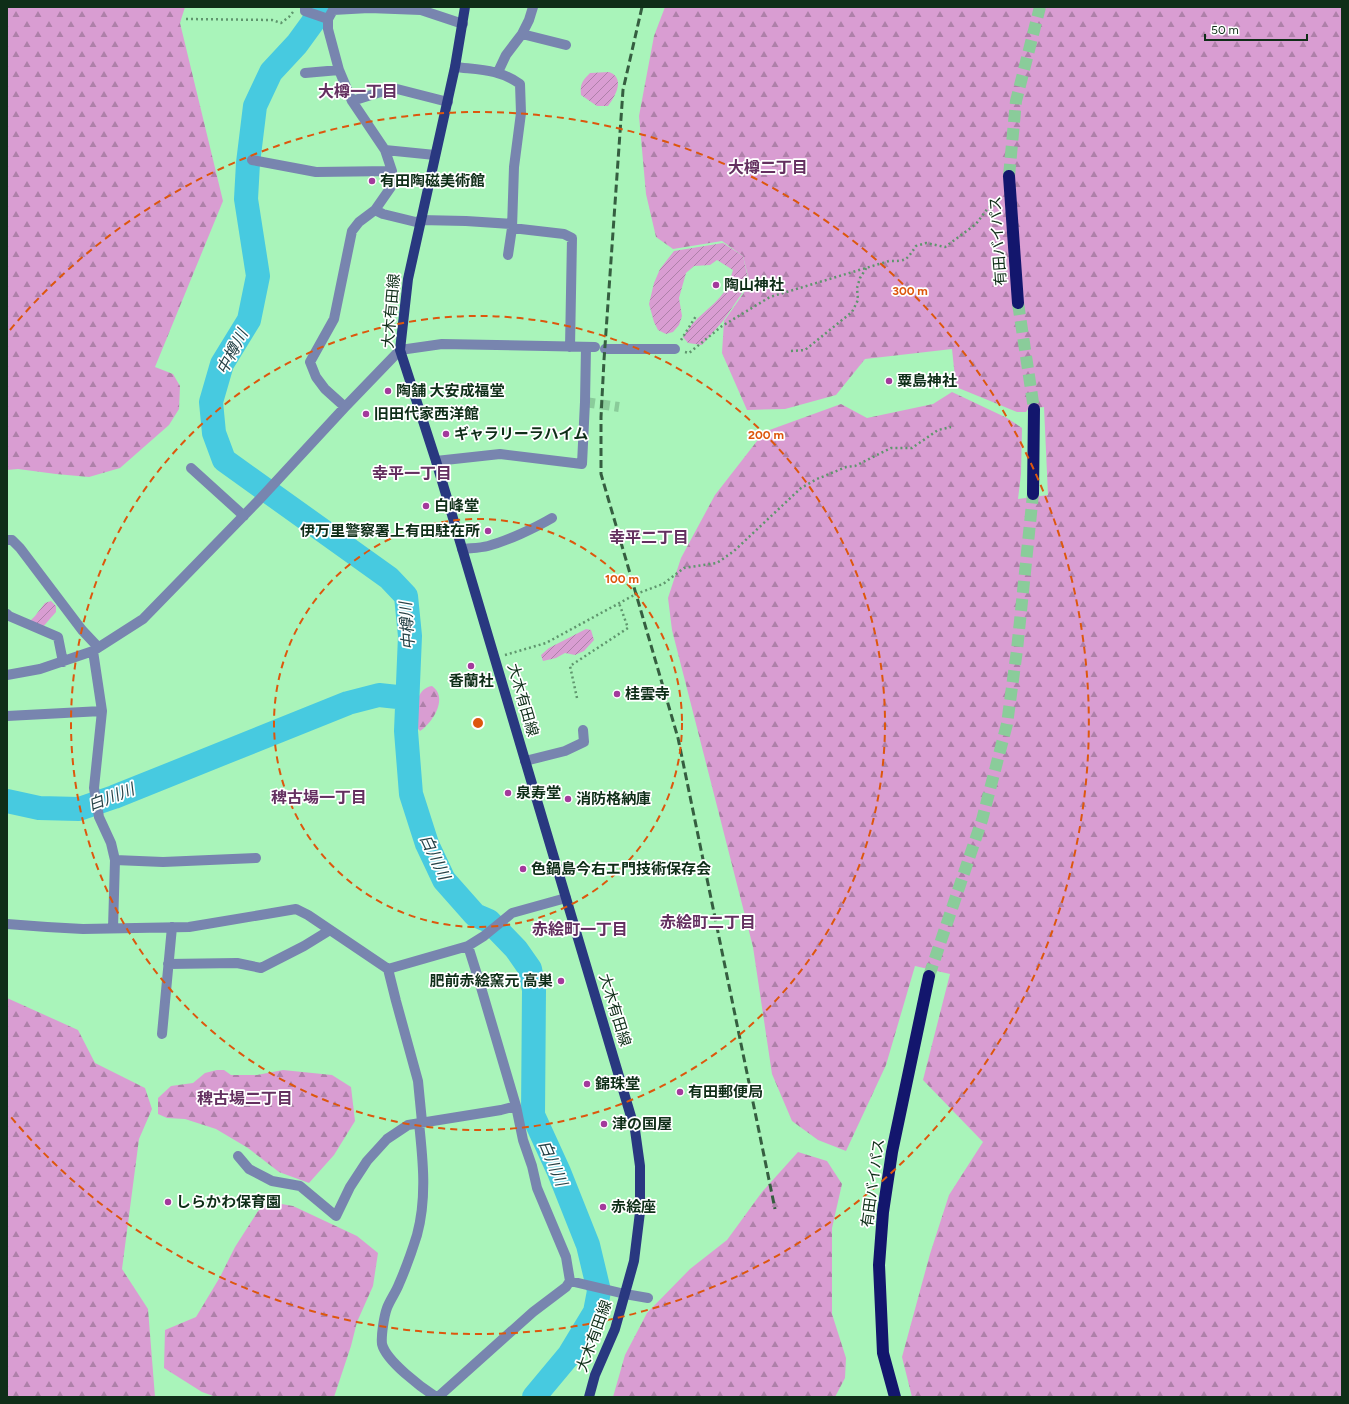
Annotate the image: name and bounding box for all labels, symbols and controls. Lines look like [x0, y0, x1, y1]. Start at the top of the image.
scale bar [1205, 16, 1307, 42]
text: 50 m [1211, 23, 1239, 37]
district label: 大樽一丁目 [318, 82, 398, 101]
district label: 大樽二丁目 [728, 158, 808, 177]
place label: 有田陶磁美術館 [380, 172, 485, 190]
marker: 有田陶磁美術館 [367, 176, 377, 186]
street label: 有田バイパス [986, 196, 1010, 286]
street label: 大木有田線 [379, 273, 403, 349]
place label: 陶山神社 [724, 276, 784, 294]
marker: 陶山神社 [711, 280, 721, 290]
text: 300 m [892, 284, 928, 298]
water label: 中樽川 [212, 325, 253, 378]
place label: 粟島神社 [897, 372, 957, 390]
marker: 粟島神社 [884, 376, 894, 386]
place label: 陶舗 大安成福堂 [396, 382, 505, 400]
marker: 陶舗 大安成福堂 [383, 386, 393, 396]
place label: 旧田代家西洋館 [374, 405, 479, 423]
marker: 旧田代家西洋館 [361, 409, 371, 419]
place label: ギャラリーラハイム [454, 425, 588, 443]
text: 200 m [748, 428, 784, 442]
marker: ギャラリーラハイム [441, 429, 451, 439]
district label: 幸平一丁目 [372, 464, 452, 483]
place label: 白峰堂 [434, 497, 479, 515]
marker: 白峰堂 [421, 501, 431, 511]
place label: 伊万里警察署上有田駐在所 [300, 522, 480, 540]
marker: 伊万里警察署上有田駐在所 [483, 526, 493, 536]
district label: 幸平二丁目 [609, 528, 689, 547]
text: 100 m [605, 572, 639, 586]
water label: 中樽川 [396, 599, 418, 651]
marker: 香蘭社 [466, 661, 476, 671]
street label: 大木有田線 [504, 661, 542, 739]
place label: 香蘭社 [448, 672, 494, 690]
place label: 桂雲寺 [625, 685, 670, 703]
marker: 桂雲寺 [612, 689, 622, 699]
centre of rings [471, 716, 485, 730]
water label: 白川川 [85, 779, 139, 814]
place label: 泉寿堂 [516, 784, 561, 802]
district label: 稗古場一丁目 [271, 788, 367, 807]
marker: 泉寿堂 [503, 788, 513, 798]
place label: 消防格納庫 [576, 790, 651, 808]
marker: 消防格納庫 [563, 794, 573, 804]
water label: 白川川 [416, 831, 455, 885]
place label: 色鍋島今右エ門技術保存会 [531, 860, 711, 878]
marker: 色鍋島今右エ門技術保存会 [518, 864, 528, 874]
district label: 赤絵町二丁目 [660, 913, 756, 932]
district label: 赤絵町一丁目 [532, 920, 628, 939]
street label: 大木有田線 [595, 971, 635, 1049]
place label: 肥前赤絵窯元 高巣 [429, 972, 553, 990]
marker: 肥前赤絵窯元 高巣 [556, 976, 566, 986]
place label: 錦珠堂 [595, 1075, 640, 1093]
marker: 錦珠堂 [582, 1079, 592, 1089]
place label: 有田郵便局 [688, 1083, 763, 1101]
marker: 有田郵便局 [675, 1087, 685, 1097]
district label: 稗古場二丁目 [197, 1089, 293, 1108]
place label: 津の国屋 [612, 1115, 672, 1133]
marker: 津の国屋 [599, 1119, 609, 1129]
water label: 白川川 [535, 1137, 572, 1191]
street label: 有田バイパス [858, 1137, 888, 1229]
place label: しらかわ保育園 [176, 1193, 281, 1211]
marker: しらかわ保育園 [163, 1197, 173, 1207]
place label: 赤絵座 [611, 1198, 656, 1216]
marker: 赤絵座 [598, 1202, 608, 1212]
street label: 大木有田線 [573, 1298, 615, 1374]

